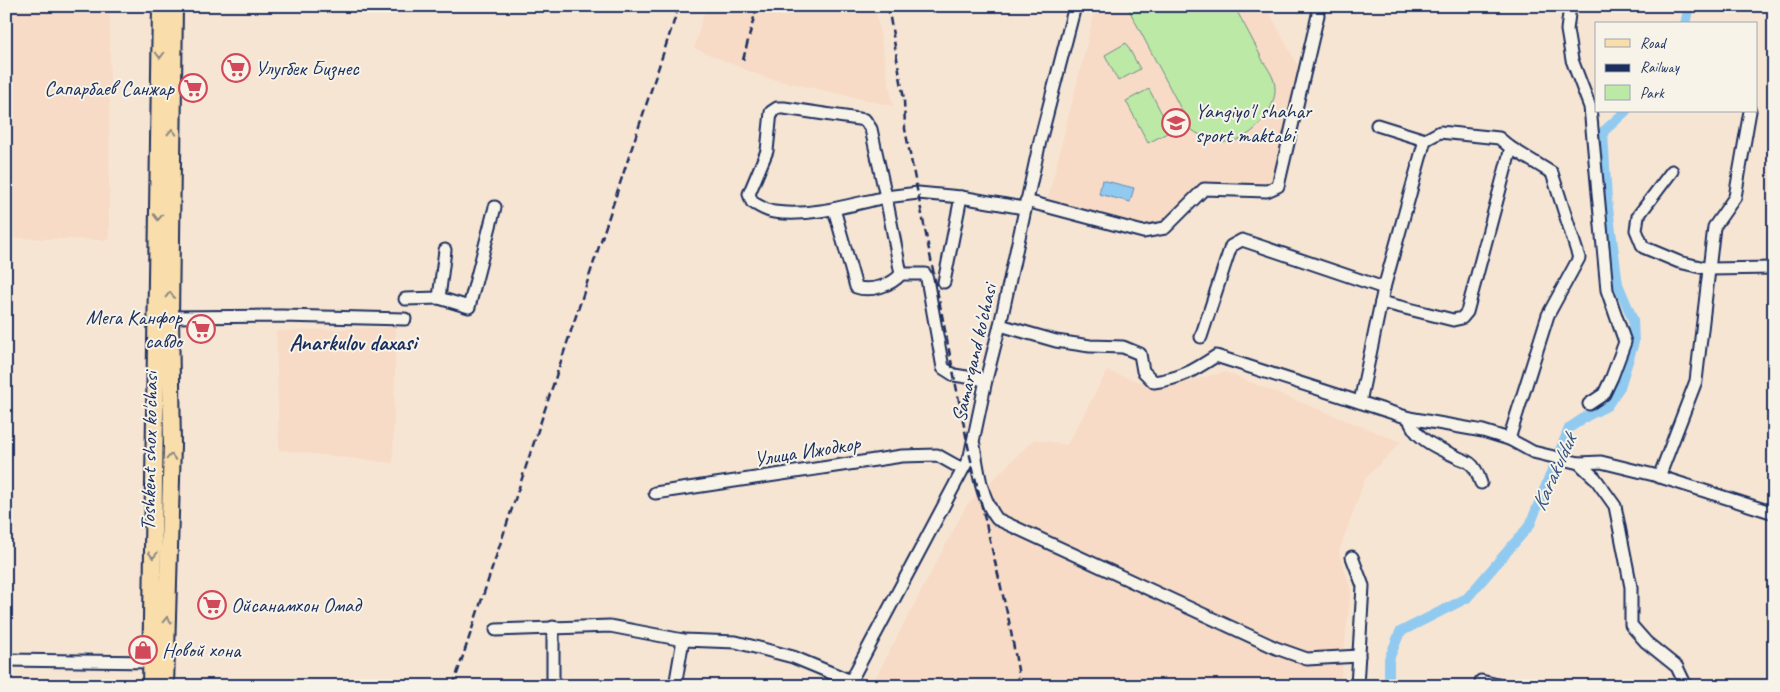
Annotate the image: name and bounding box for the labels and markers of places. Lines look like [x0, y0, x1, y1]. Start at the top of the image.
supermarket icon: Улугбек Бизнес [221, 53, 251, 83]
place label: Улугбек Бизнес [255, 55, 360, 81]
supermarket icon: Сапарбаев Санжар [178, 73, 208, 103]
place label: Сапарбаев Санжар [44, 75, 175, 101]
place label: Yangiyo'l shahar sport maktabi [1195, 98, 1313, 148]
school or university icon: Yangiyo'l shahar sport maktabi [1161, 108, 1191, 138]
place label: Мега Канфор савдо [86, 304, 185, 354]
supermarket icon: Мега Канфор савдо [186, 314, 216, 344]
supermarket icon: Ойсанамхон Омад [197, 590, 227, 620]
place label: Ойсанамхон Омад [231, 592, 363, 618]
shop icon: Новой хона [128, 635, 158, 665]
place label: Новой хона [162, 637, 242, 663]

